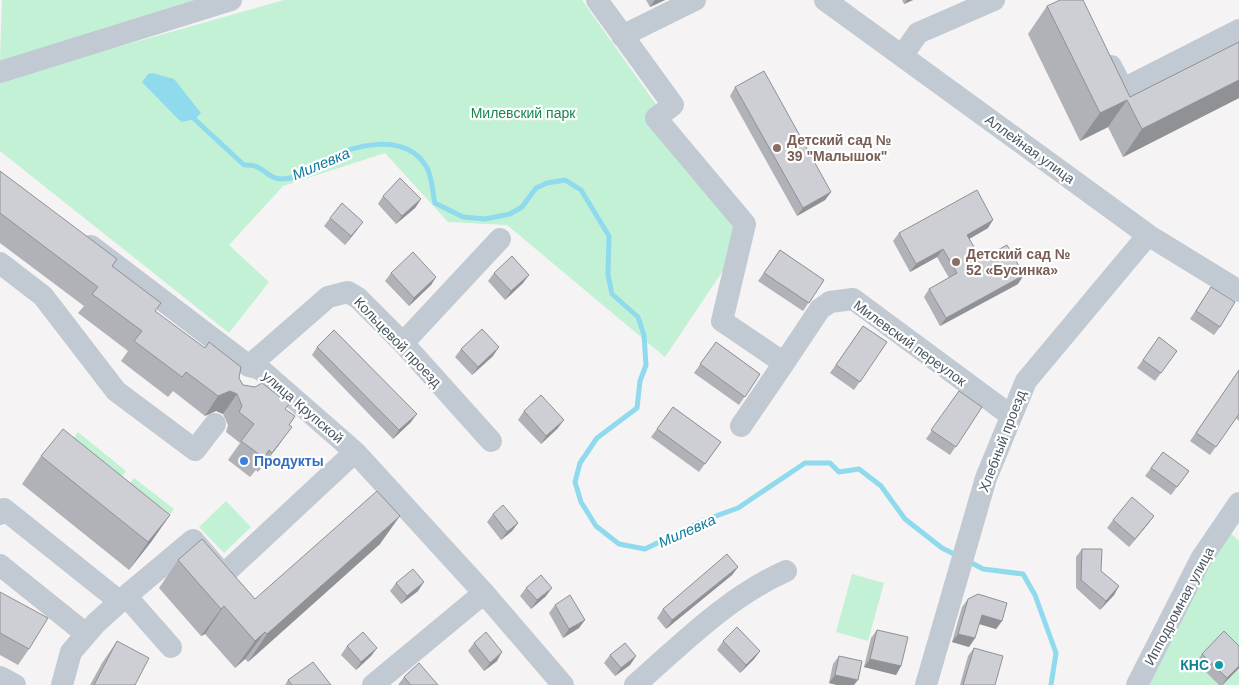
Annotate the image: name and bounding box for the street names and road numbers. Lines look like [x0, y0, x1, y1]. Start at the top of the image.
street label: Аллейная улица [982, 111, 1078, 187]
street label: Кольцевой проезд [351, 294, 445, 390]
street label: Милевский переулок [851, 297, 970, 390]
street label: улица Крупской [259, 368, 347, 446]
street label: Хлебный проезд [975, 388, 1029, 494]
street label: Ипподромная улица [1141, 544, 1217, 668]

